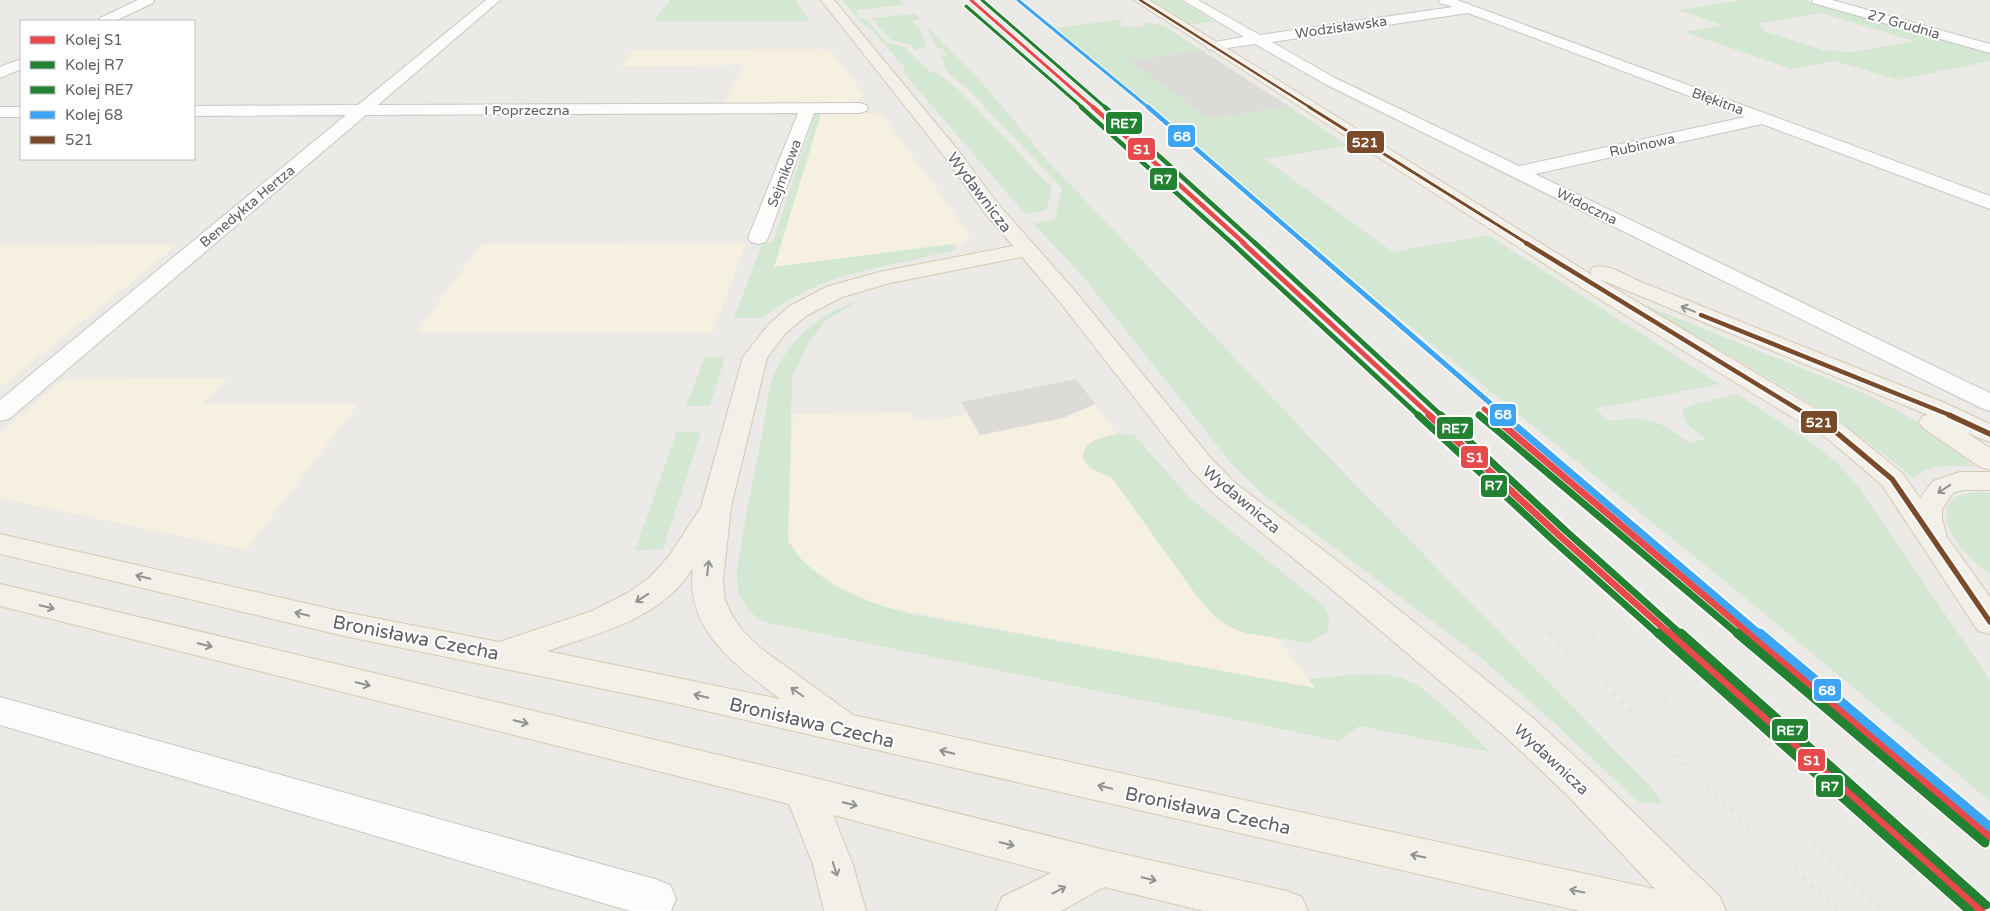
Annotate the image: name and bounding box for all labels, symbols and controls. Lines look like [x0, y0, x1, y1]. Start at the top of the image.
street label: 27 Grudnia [1866, 6, 1942, 43]
street label: Wodzisławska [1294, 13, 1388, 42]
legend [20, 20, 195, 160]
text: Kolej S1 [65, 31, 123, 49]
text: Kolej R7 [65, 56, 124, 74]
text: Kolej RE7 [65, 81, 134, 99]
street label: Błękitna [1689, 84, 1746, 119]
street label: I Poprzeczna [484, 102, 570, 119]
text: Kolej 68 [65, 106, 123, 124]
line badge: RE7 [1105, 111, 1143, 135]
text: RE7 [1110, 115, 1138, 132]
line badge: 68 [1167, 124, 1196, 148]
text: 68 [1173, 128, 1191, 145]
line badge: 521 [1346, 130, 1385, 154]
street label: Rubinowa [1608, 130, 1676, 161]
text: 521 [65, 131, 93, 149]
text: 521 [1352, 134, 1378, 151]
street label: Sejmikowa [764, 137, 805, 209]
line badge: S1 [1127, 137, 1156, 161]
text: S1 [1133, 141, 1151, 158]
street label: Wydawnicza [943, 149, 1016, 237]
street label: Benedykta Hertza [196, 162, 298, 251]
line badge: R7 [1149, 167, 1178, 191]
text: R7 [1154, 171, 1173, 188]
street label: Widoczna [1554, 184, 1620, 228]
one-way arrow [1680, 304, 1696, 313]
line badge: 68 [1489, 403, 1517, 427]
text: 68 [1494, 406, 1512, 423]
line badge: 521 [1800, 410, 1838, 434]
text: 521 [1806, 414, 1832, 431]
line badge: RE7 [1436, 416, 1474, 440]
text: RE7 [1441, 420, 1469, 437]
line badge: S1 [1460, 445, 1489, 469]
text: S1 [1466, 449, 1484, 466]
street label: Wydawnicza [1198, 461, 1284, 538]
line badge: R7 [1480, 474, 1508, 498]
text: R7 [1485, 477, 1504, 494]
one-way arrow [1937, 485, 1951, 495]
one-way arrow [703, 560, 713, 576]
one-way arrow [136, 572, 152, 581]
one-way arrow [636, 593, 650, 603]
one-way arrow [39, 603, 55, 612]
one-way arrow [294, 609, 310, 618]
street label: Bronisława Czecha [331, 611, 501, 665]
one-way arrow [197, 641, 213, 650]
line badge: 68 [1813, 678, 1842, 702]
one-way arrow [355, 680, 371, 689]
text: 68 [1818, 682, 1836, 699]
one-way arrow [790, 687, 804, 697]
one-way arrow [693, 691, 709, 700]
street label: Bronisława Czecha [727, 693, 896, 753]
one-way arrow [512, 718, 528, 727]
line badge: RE7 [1771, 718, 1809, 742]
street label: Wydawnicza [1510, 720, 1593, 800]
text: RE7 [1776, 722, 1804, 739]
one-way arrow [939, 747, 955, 756]
line badge: S1 [1797, 748, 1826, 772]
text: S1 [1803, 752, 1821, 769]
line badge: R7 [1815, 774, 1844, 798]
text: R7 [1821, 778, 1840, 795]
one-way arrow [1098, 782, 1114, 791]
street label: Bronisława Czecha [1123, 783, 1293, 839]
one-way arrow [841, 799, 857, 809]
one-way arrow [999, 840, 1015, 849]
one-way arrow [1410, 851, 1426, 860]
one-way arrow [830, 860, 840, 876]
one-way arrow [1140, 875, 1156, 884]
one-way arrow [1052, 885, 1066, 895]
one-way arrow [1569, 885, 1585, 895]

